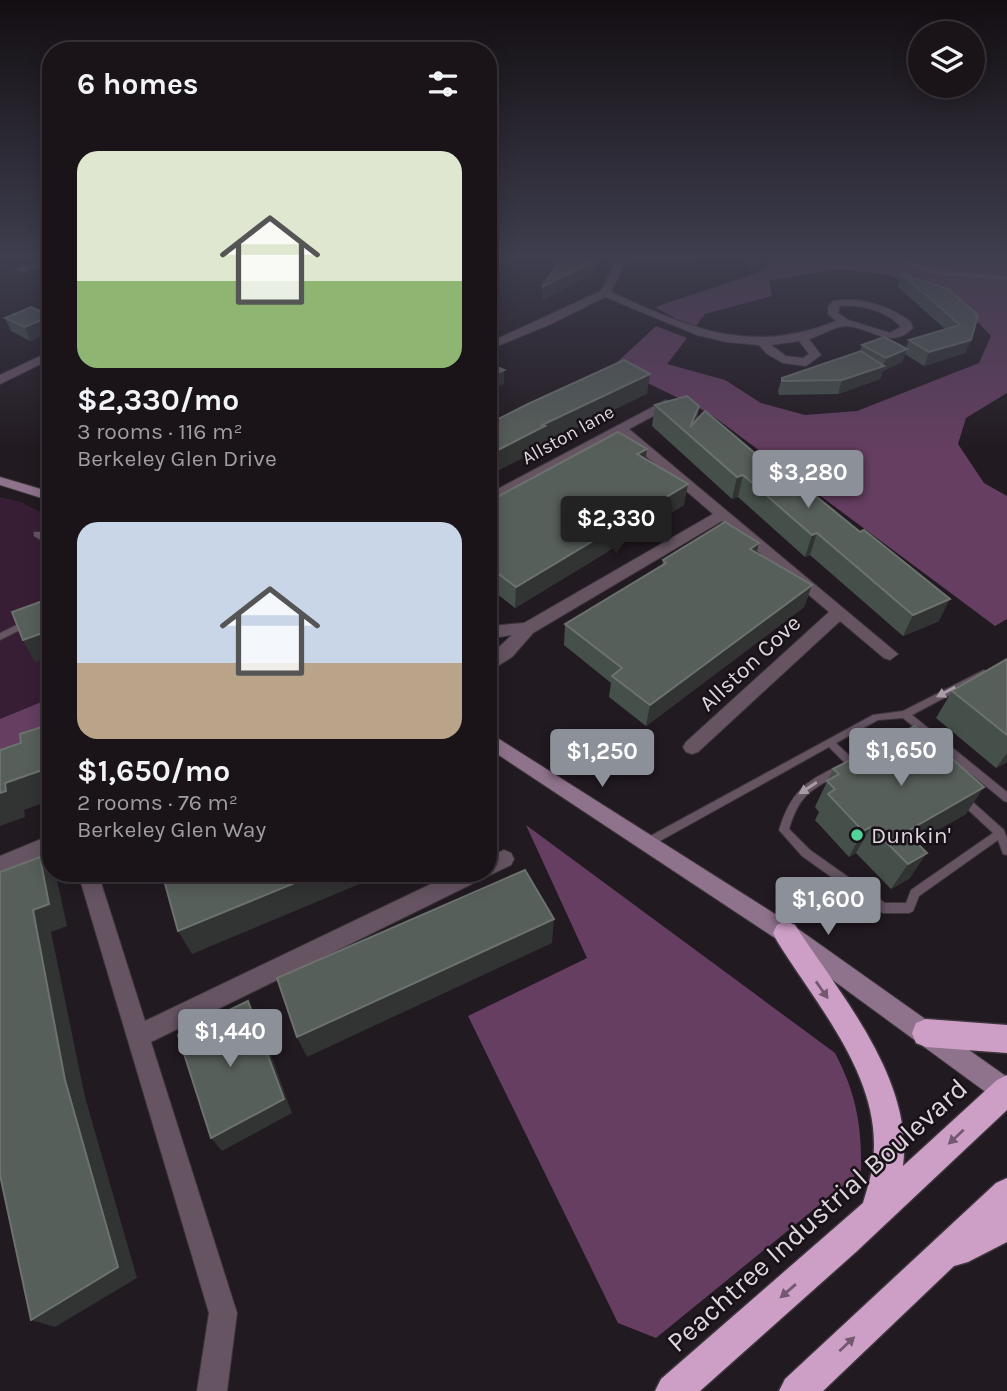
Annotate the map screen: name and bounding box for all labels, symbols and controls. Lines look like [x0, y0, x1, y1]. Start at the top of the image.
map controls [908, 21, 985, 98]
button: layers [908, 21, 985, 98]
icon: filters [424, 65, 462, 103]
text: 6 homes [77, 66, 199, 102]
icon: home [207, 197, 333, 323]
text: $2,330/mo [77, 382, 239, 418]
street label: Allston lane [518, 401, 618, 469]
text: 3 rooms · 116 m² [77, 418, 243, 445]
text: Berkeley Glen Drive [77, 445, 277, 472]
pin: $3,280 [751, 450, 865, 510]
text: $3,280 [768, 459, 848, 486]
pin: $2,330 [559, 496, 673, 556]
text: $2,330 [577, 505, 655, 532]
icon: home [207, 568, 333, 694]
street label: Allston Cove [694, 609, 806, 717]
one-way arrow [937, 686, 956, 698]
pin: $1,650 [844, 728, 958, 788]
pin: $1,250 [545, 730, 659, 789]
text: $1,650 [865, 737, 937, 764]
text: $1,250 [566, 738, 638, 765]
text: $1,650/mo [77, 753, 230, 789]
one-way arrow [798, 782, 818, 795]
text: 2 rooms · 76 m² [77, 789, 238, 816]
text: Berkeley Glen Way [77, 816, 266, 843]
place label: Dunkin' [871, 822, 951, 849]
marker: Dunkin' [849, 827, 865, 843]
pin: $1,600 [771, 878, 885, 937]
text: $1,600 [792, 886, 864, 913]
one-way arrow [815, 981, 829, 999]
pin: $1,440 [173, 1010, 287, 1069]
text: $1,440 [194, 1018, 266, 1045]
street label: Peachtree Industrial Boulevard [660, 1071, 974, 1359]
one-way arrow [948, 1129, 965, 1145]
one-way arrow [779, 1283, 797, 1299]
one-way arrow [838, 1337, 855, 1353]

